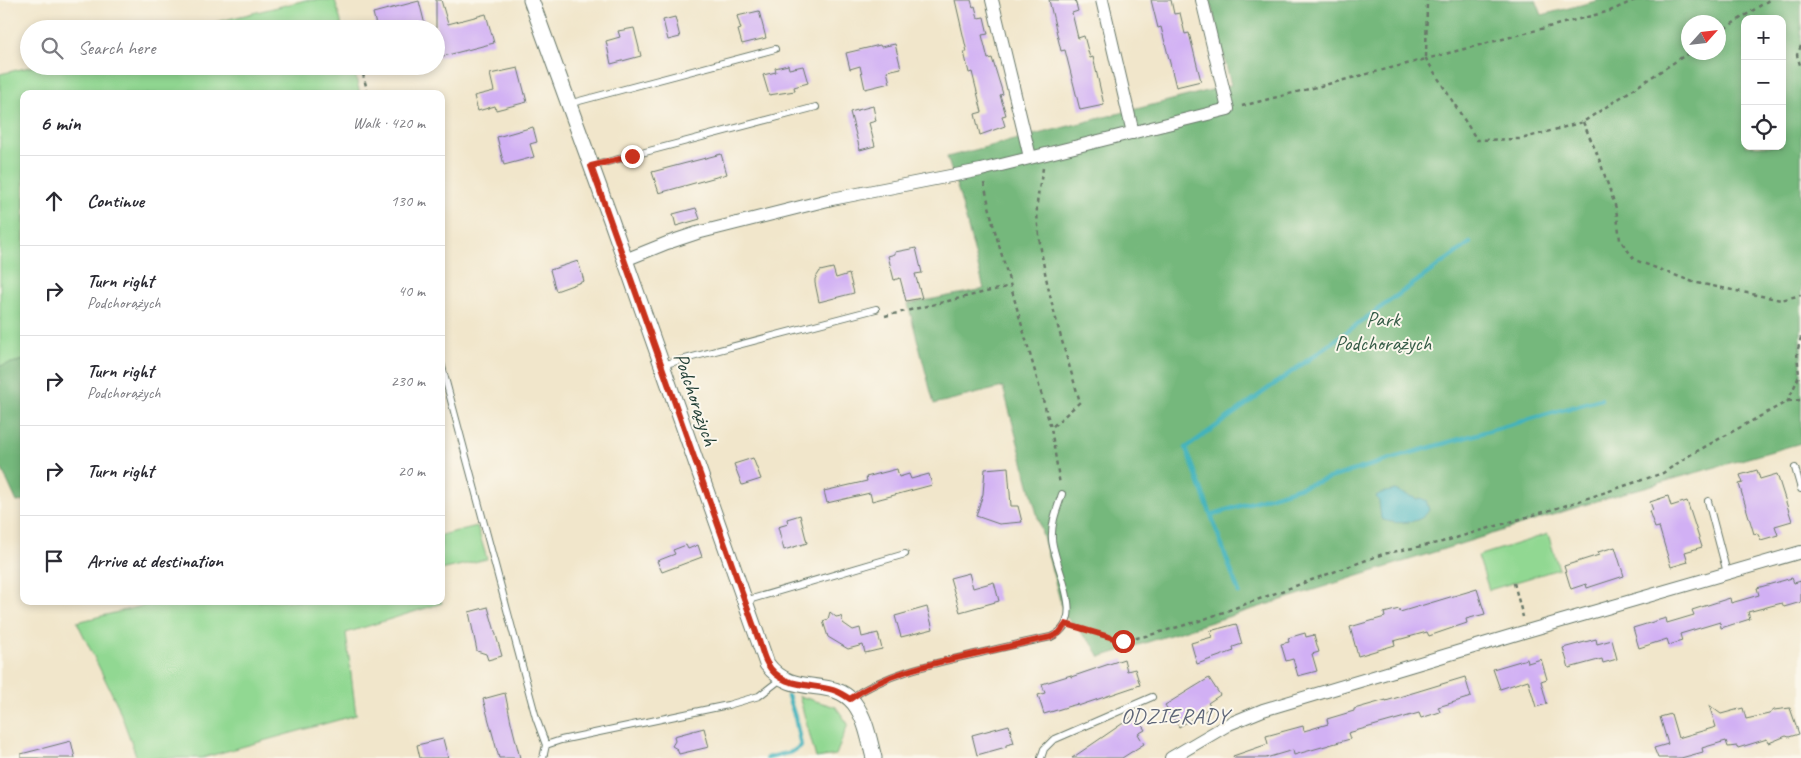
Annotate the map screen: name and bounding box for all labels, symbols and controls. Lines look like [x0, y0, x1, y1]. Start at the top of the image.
north arrow [1681, 15, 1726, 60]
map controls [1741, 15, 1786, 150]
button: + [1741, 15, 1786, 60]
search box [20, 20, 445, 75]
icon: search [38, 34, 66, 62]
text: Search here [78, 36, 155, 60]
button: − [1741, 60, 1786, 105]
button: locate [1741, 105, 1786, 150]
text: 6 min [40, 110, 81, 136]
text: Walk · 420 m [353, 113, 425, 133]
route end [621, 145, 644, 168]
icon: ahead [40, 187, 68, 215]
text: Continue [87, 189, 144, 213]
text: 130 m [391, 191, 425, 211]
text: Turn right [87, 269, 154, 293]
icon: right [40, 277, 68, 305]
text: 40 m [398, 281, 425, 301]
text: Podchorążych [87, 293, 161, 313]
park label: Park Podchorążych [1335, 306, 1432, 356]
street label: Podchorążych [668, 349, 724, 449]
text: Turn right [87, 359, 154, 383]
icon: right [40, 367, 68, 395]
text: 230 m [391, 371, 425, 391]
text: Podchorążych [87, 383, 161, 403]
icon: right [40, 457, 68, 485]
text: Turn right [87, 459, 154, 483]
text: 20 m [398, 461, 425, 481]
icon: arrive [40, 547, 68, 575]
text: Arrive at destination [87, 549, 223, 573]
route start [1112, 630, 1135, 653]
district label: ODZIERADY [1121, 702, 1232, 730]

